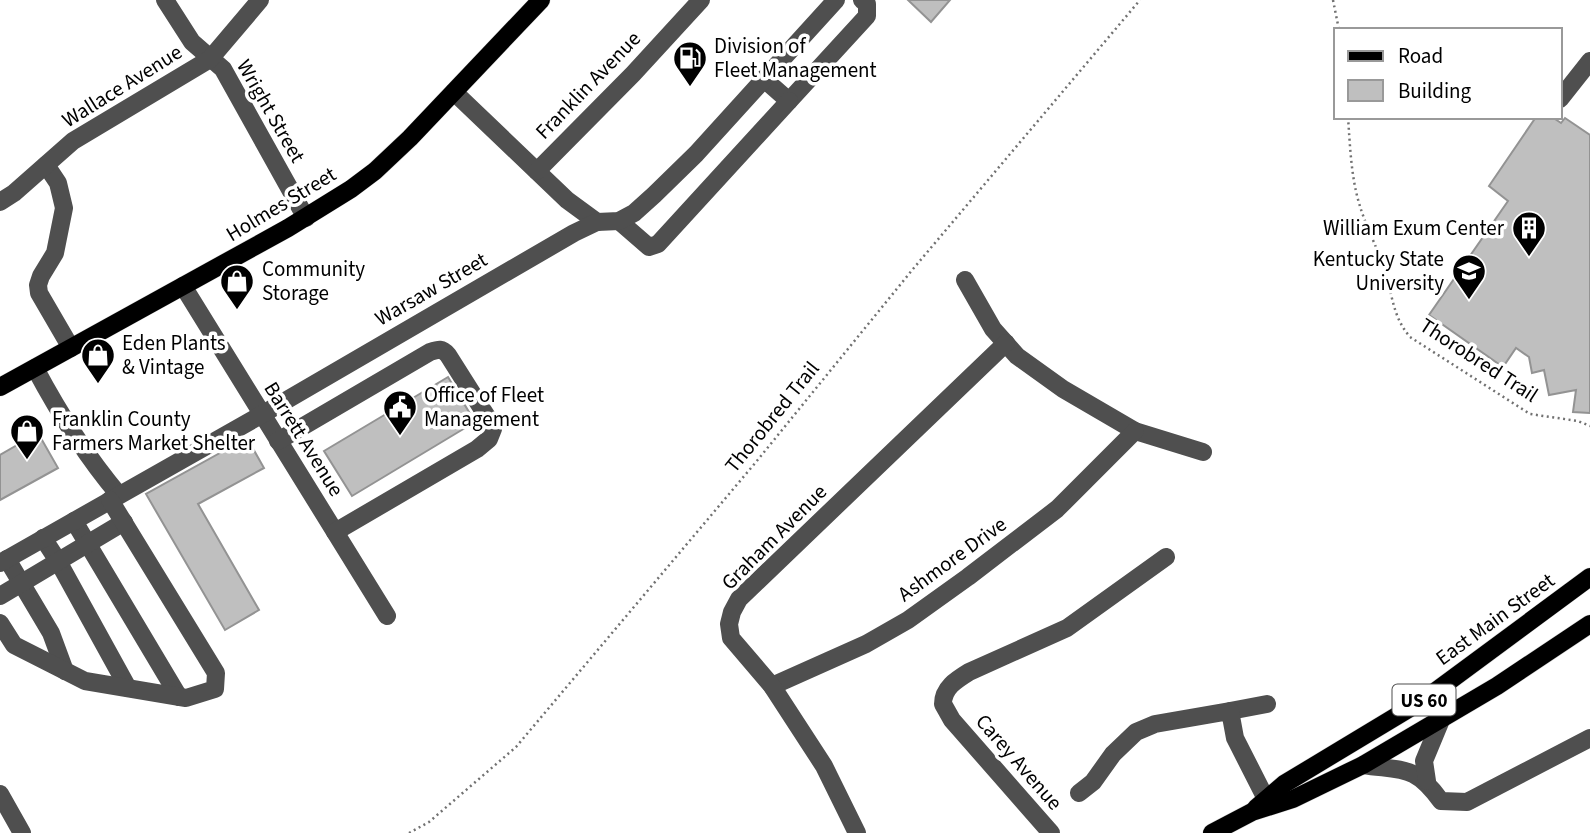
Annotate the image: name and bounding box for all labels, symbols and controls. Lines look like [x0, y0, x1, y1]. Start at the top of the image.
street label: Franklin Avenue [529, 24, 647, 146]
legend [1334, 28, 1562, 119]
place label: Division of Fleet Management [714, 31, 877, 85]
street label: Wallace Avenue [56, 37, 188, 135]
fuel station icon: Division of Fleet Management [671, 39, 709, 88]
text: Road [1398, 41, 1443, 71]
street label: Wright Street [229, 54, 313, 168]
text: Building [1398, 76, 1472, 106]
street label: Holmes Street [220, 159, 342, 249]
building icon: William Exum Center [1510, 209, 1548, 258]
place label: William Exum Center [1323, 213, 1505, 243]
place label: Kentucky State University [1313, 244, 1444, 298]
street label: Warsaw Street [369, 245, 493, 333]
school or university icon: Kentucky State University [1450, 252, 1488, 301]
place label: Community Storage [262, 254, 365, 308]
shop icon: Community Storage [218, 262, 256, 311]
street label: Thorobred Trail [1414, 310, 1544, 410]
place label: Eden Plants & Vintage [122, 328, 226, 382]
shop icon: Eden Plants & Vintage [79, 336, 117, 385]
street label: Thorobred Trail [718, 355, 826, 479]
street label: Barrett Avenue [257, 376, 351, 502]
place label: Office of Fleet Management [424, 380, 544, 434]
public building icon: Office of Fleet Management [381, 388, 419, 437]
place label: Franklin County Farmers Market Shelter [52, 404, 256, 458]
shop icon: Franklin County Farmers Market Shelter [8, 412, 46, 461]
street label: Graham Avenue [714, 477, 834, 597]
street label: Ashmore Drive [891, 509, 1013, 609]
street label: East Main Street [1429, 566, 1561, 672]
road number: US 60 [1392, 684, 1456, 716]
street label: Carey Avenue [969, 707, 1069, 817]

